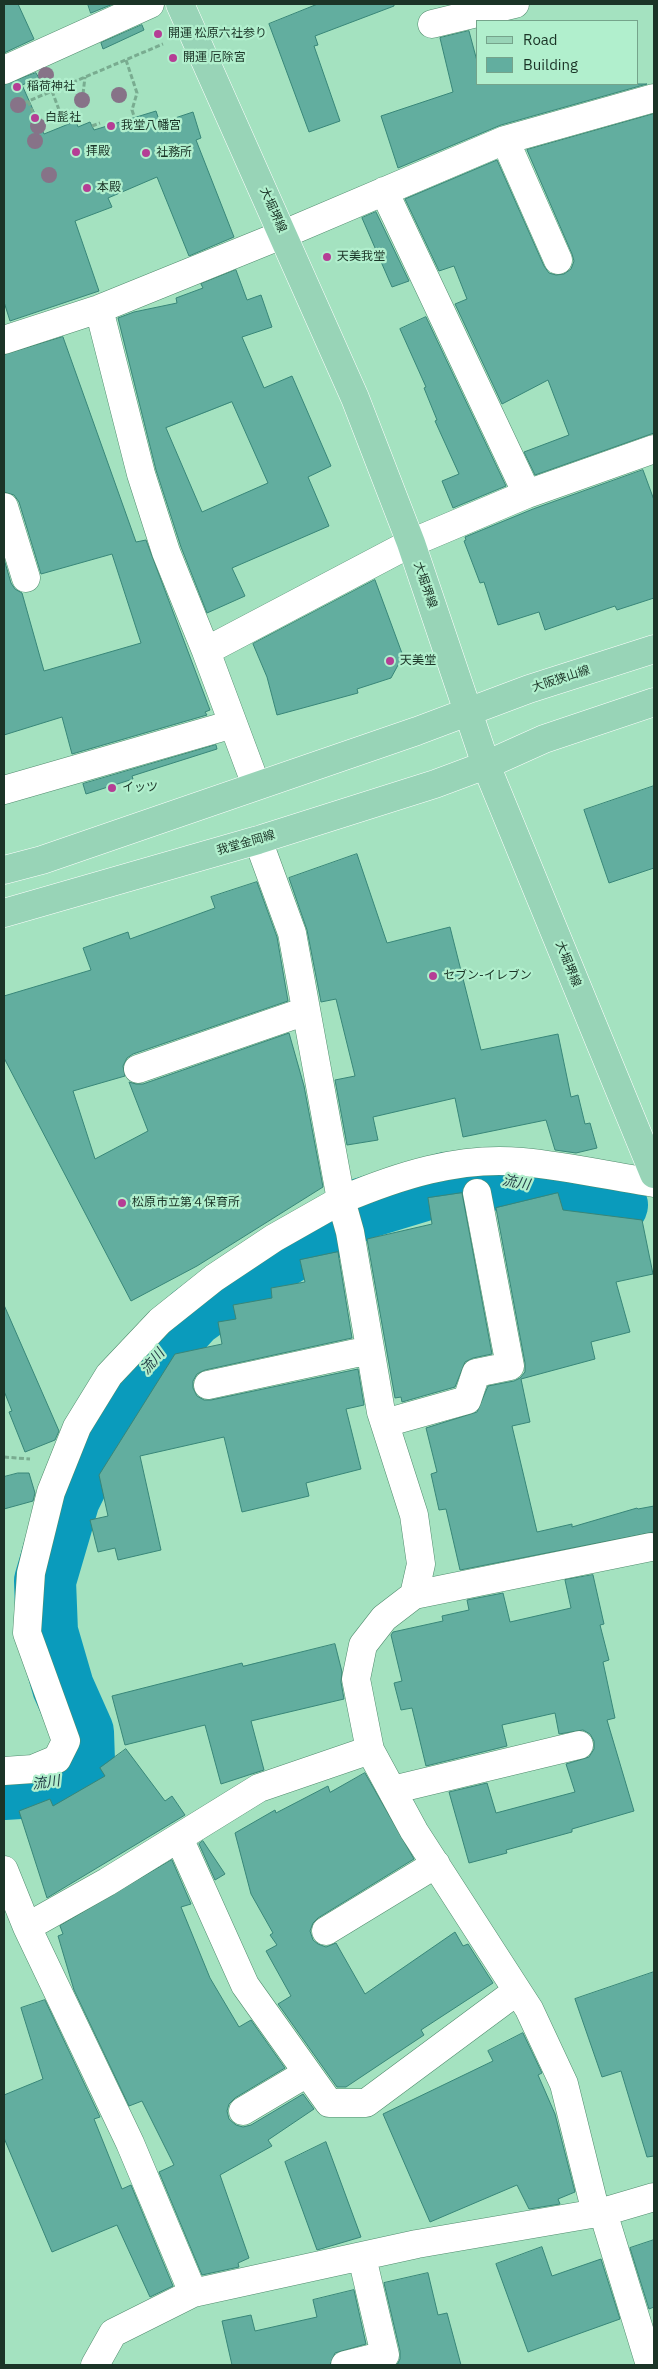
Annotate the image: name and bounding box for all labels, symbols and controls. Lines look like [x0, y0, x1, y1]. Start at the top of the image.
legend [476, 20, 638, 85]
place label: 開運 松原六社参り [168, 27, 267, 41]
marker: 開運 松原六社参り [152, 28, 164, 40]
text: Road [523, 30, 558, 49]
place label: 開運 厄除宮 [183, 51, 246, 65]
marker: 開運 厄除宮 [167, 52, 179, 64]
text: Building [523, 55, 578, 74]
place label: 稲荷神社 [27, 80, 75, 94]
marker: 稲荷神社 [11, 81, 23, 93]
place label: 白髭社 [45, 111, 81, 125]
marker: 白髭社 [29, 112, 41, 124]
place label: 我堂八幡宮 [121, 119, 181, 133]
marker: 我堂八幡宮 [105, 120, 117, 132]
place label: 拝殿 [86, 145, 110, 159]
marker: 拝殿 [70, 146, 82, 158]
place label: 社務所 [156, 146, 192, 160]
marker: 社務所 [140, 147, 152, 159]
place label: 本殿 [97, 181, 121, 195]
marker: 本殿 [81, 182, 93, 194]
street label: 大堀堺線 [257, 185, 289, 235]
place label: 天美我堂 [337, 250, 385, 264]
marker: 天美我堂 [321, 251, 333, 263]
street label: 大堀堺線 [410, 560, 440, 610]
place label: 天美堂 [400, 654, 436, 668]
marker: 天美堂 [384, 655, 396, 667]
street label: 大阪狭山線 [530, 663, 592, 695]
place label: イッツ [122, 781, 158, 795]
marker: イッツ [106, 782, 118, 794]
street label: 我堂金岡線 [215, 828, 277, 858]
street label: 大堀堺線 [552, 939, 584, 989]
place label: セブン-イレブン [443, 969, 532, 983]
marker: セブン-イレブン [427, 970, 439, 982]
water label: 流川 [501, 1172, 531, 1194]
place label: 松原市立第４保育所 [132, 1196, 240, 1210]
marker: 松原市立第４保育所 [116, 1197, 128, 1209]
water label: 流川 [138, 1346, 168, 1378]
water label: 流川 [31, 1773, 61, 1793]

